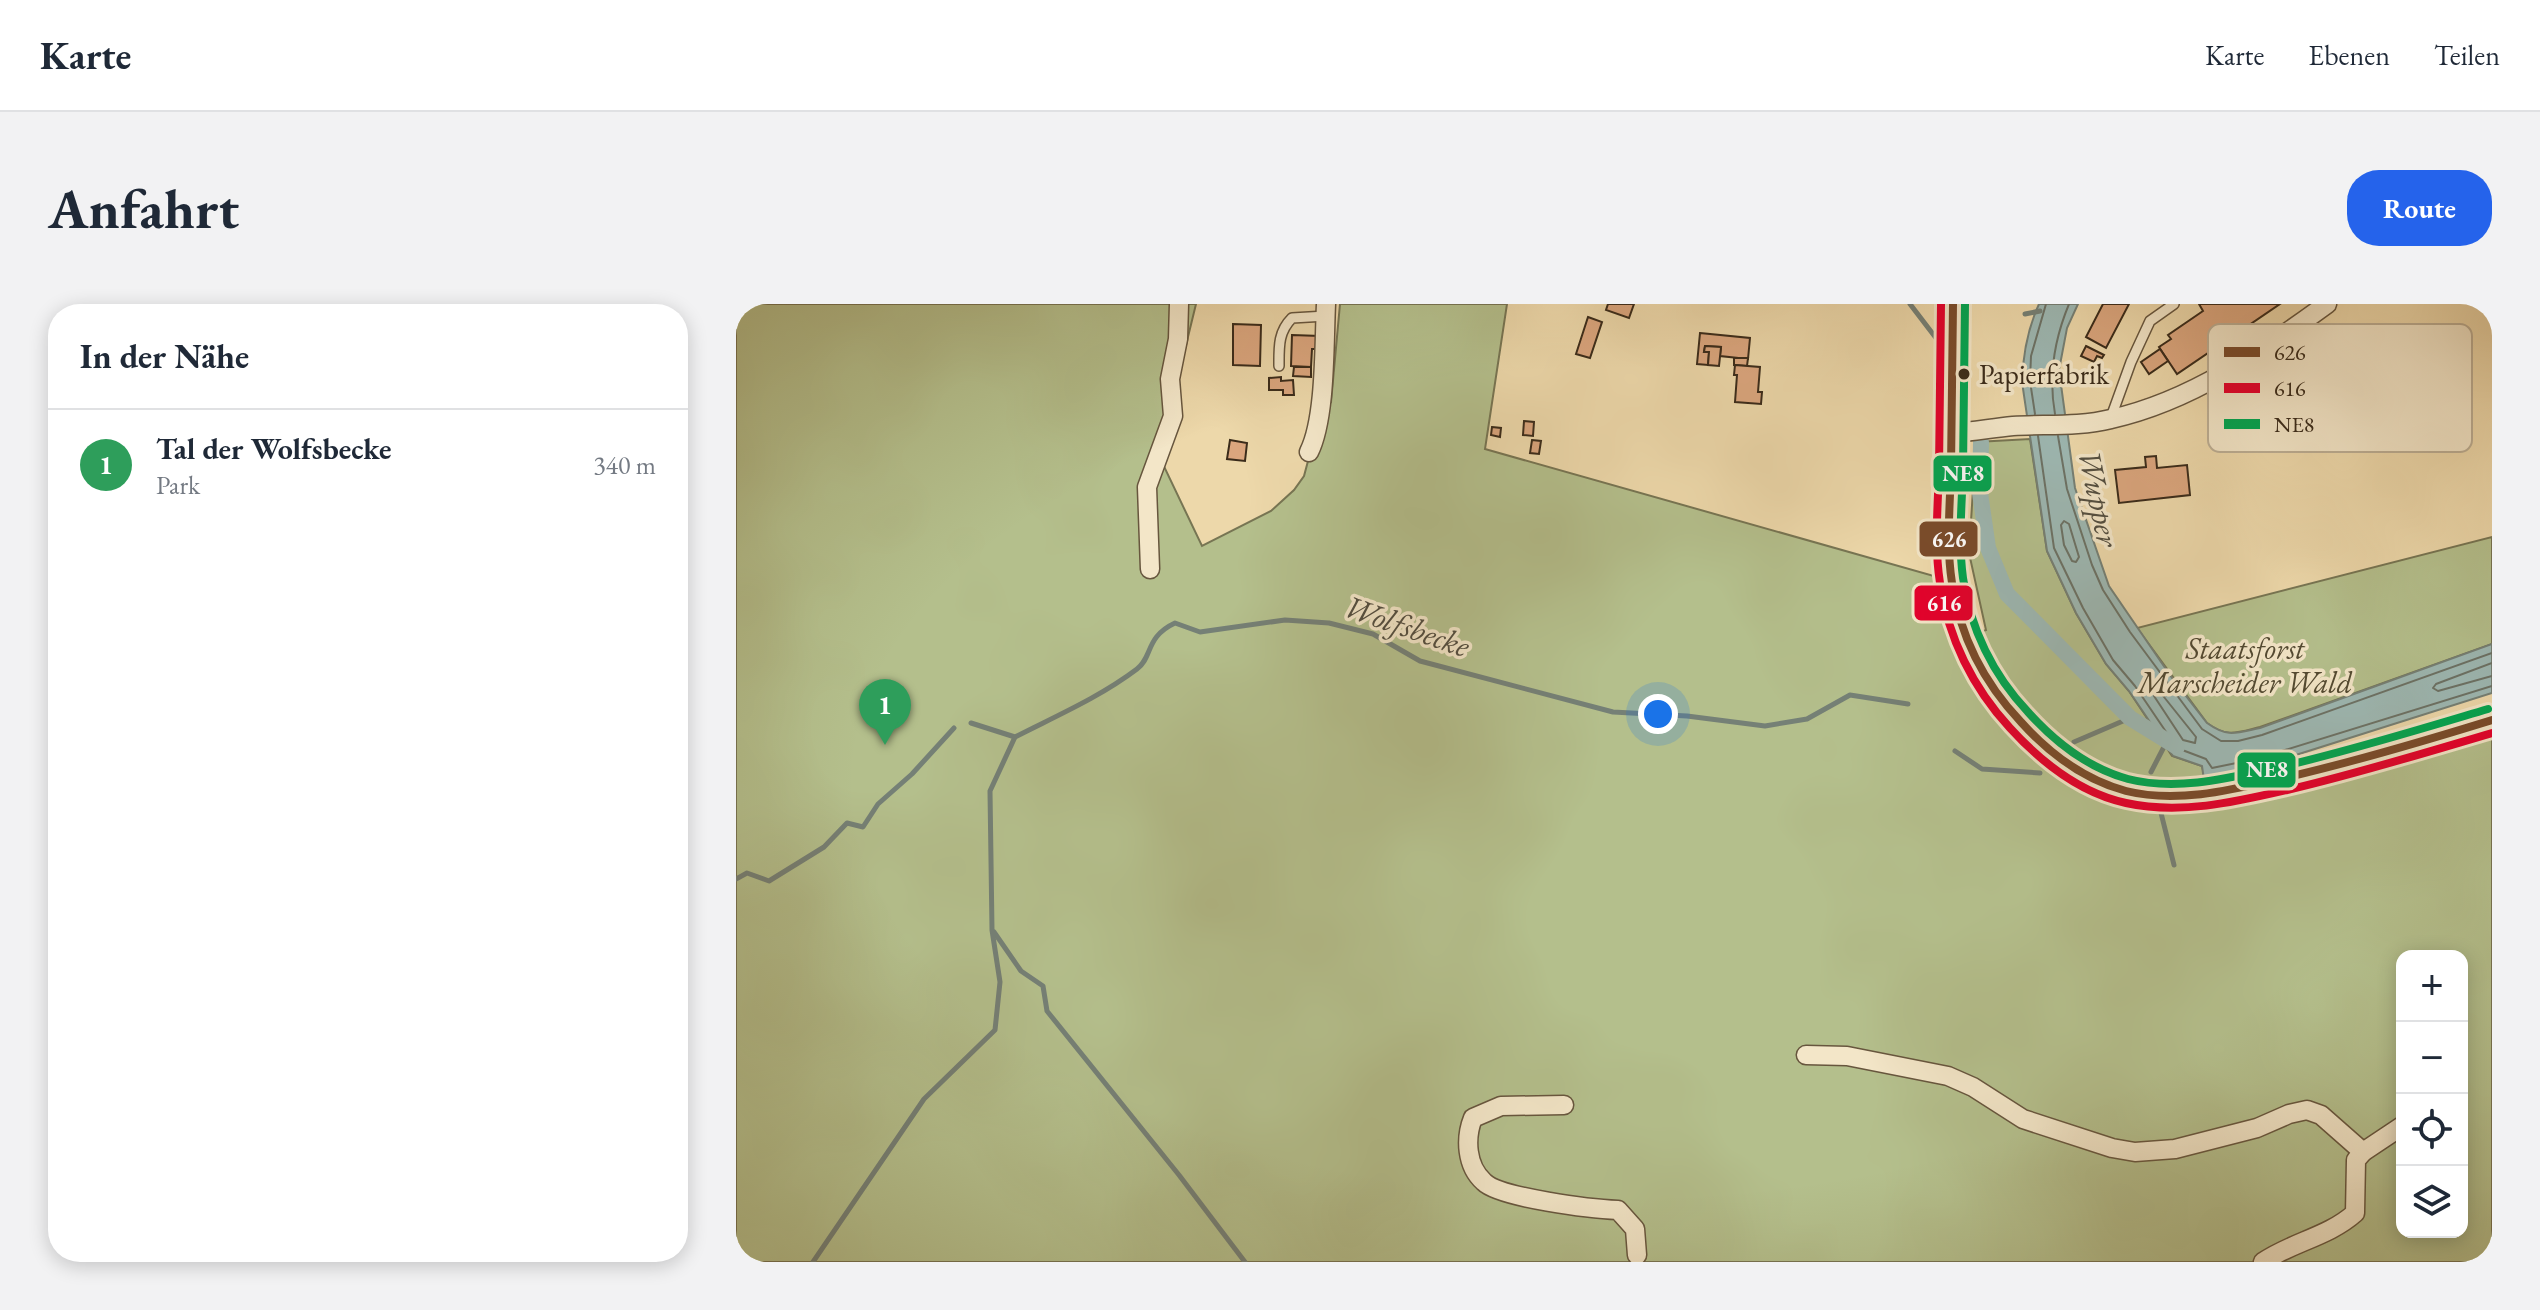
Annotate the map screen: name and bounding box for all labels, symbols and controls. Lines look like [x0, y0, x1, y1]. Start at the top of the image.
text: Karte [40, 31, 131, 80]
text: Karte [2205, 37, 2264, 73]
text: Ebenen [2308, 37, 2390, 73]
text: Teilen [2434, 37, 2500, 73]
button: Route [2347, 170, 2492, 246]
text: Anfahrt [48, 172, 239, 245]
legend [2208, 324, 2472, 452]
text: In der Nähe [80, 334, 249, 378]
text: 626 [2274, 338, 2306, 367]
place label: Papierfabrik [1979, 356, 2110, 392]
marker: Papierfabrik [1956, 366, 1972, 382]
text: 616 [2274, 374, 2306, 403]
text: NE8 [2274, 410, 2314, 439]
text: Tal der Wolfsbecke [156, 429, 392, 468]
water label: Wupper [2068, 446, 2130, 552]
text: 1 [99, 448, 113, 482]
text: 340 m [593, 448, 656, 482]
line badge: NE8 [1932, 454, 1993, 493]
text: NE8 [1942, 459, 1984, 488]
text: Park [156, 468, 200, 502]
line badge: 626 [1918, 520, 1979, 558]
text: 626 [1932, 525, 1967, 554]
line badge: 616 [1913, 584, 1974, 622]
water label: Wolfsbecke [1339, 585, 1476, 667]
text: 616 [1927, 589, 1962, 618]
park label: Staatsforst Marscheider Wald [2136, 629, 2353, 702]
pin: 1 [859, 679, 911, 745]
your location [1638, 694, 1678, 734]
line badge: NE8 [2236, 751, 2297, 789]
text: NE8 [2246, 755, 2288, 784]
map controls [2396, 950, 2468, 1238]
button: + [2396, 950, 2468, 1022]
button: − [2396, 1022, 2468, 1094]
button: locate [2396, 1094, 2468, 1166]
button: layers [2396, 1166, 2468, 1238]

